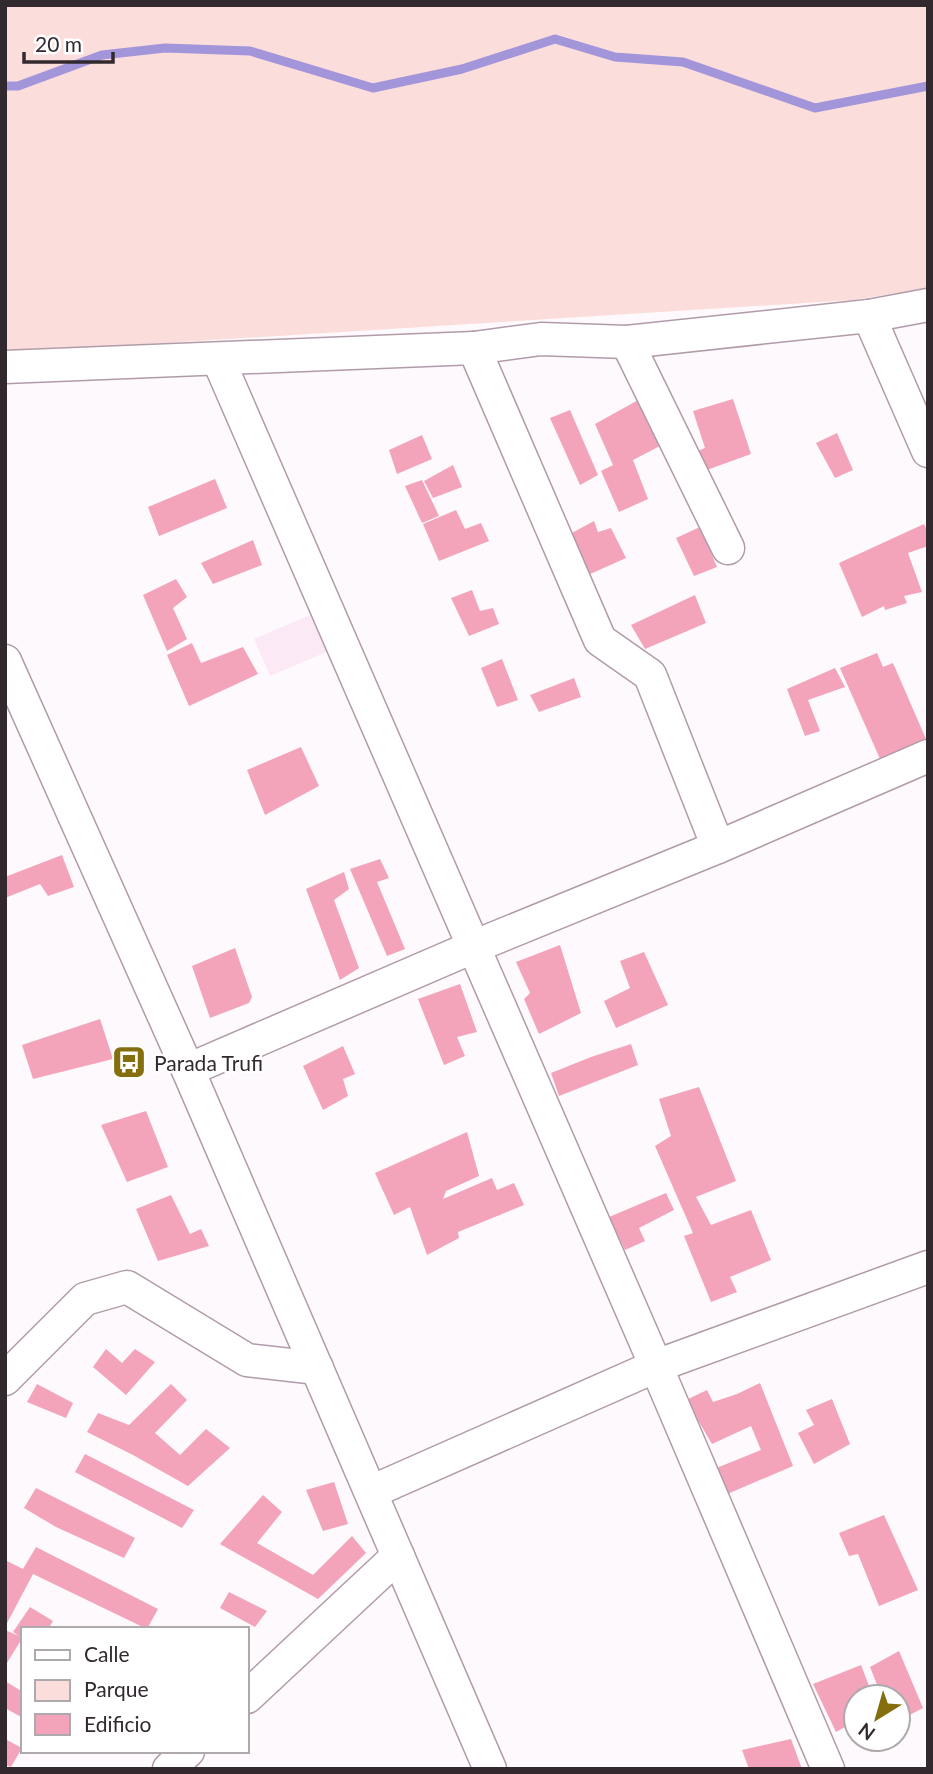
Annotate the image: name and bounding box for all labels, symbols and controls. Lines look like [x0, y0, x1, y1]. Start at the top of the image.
scale bar [24, 21, 114, 65]
text: 20 m [35, 31, 82, 56]
bus stop icon: Parada Trufi [110, 1043, 148, 1081]
place label: Parada Trufi [154, 1050, 263, 1075]
legend [21, 1627, 248, 1753]
text: Calle [84, 1641, 129, 1666]
text: Parque [84, 1676, 149, 1701]
north arrow [842, 1683, 912, 1753]
text: Edificio [84, 1711, 152, 1736]
text: N [854, 1718, 879, 1746]

